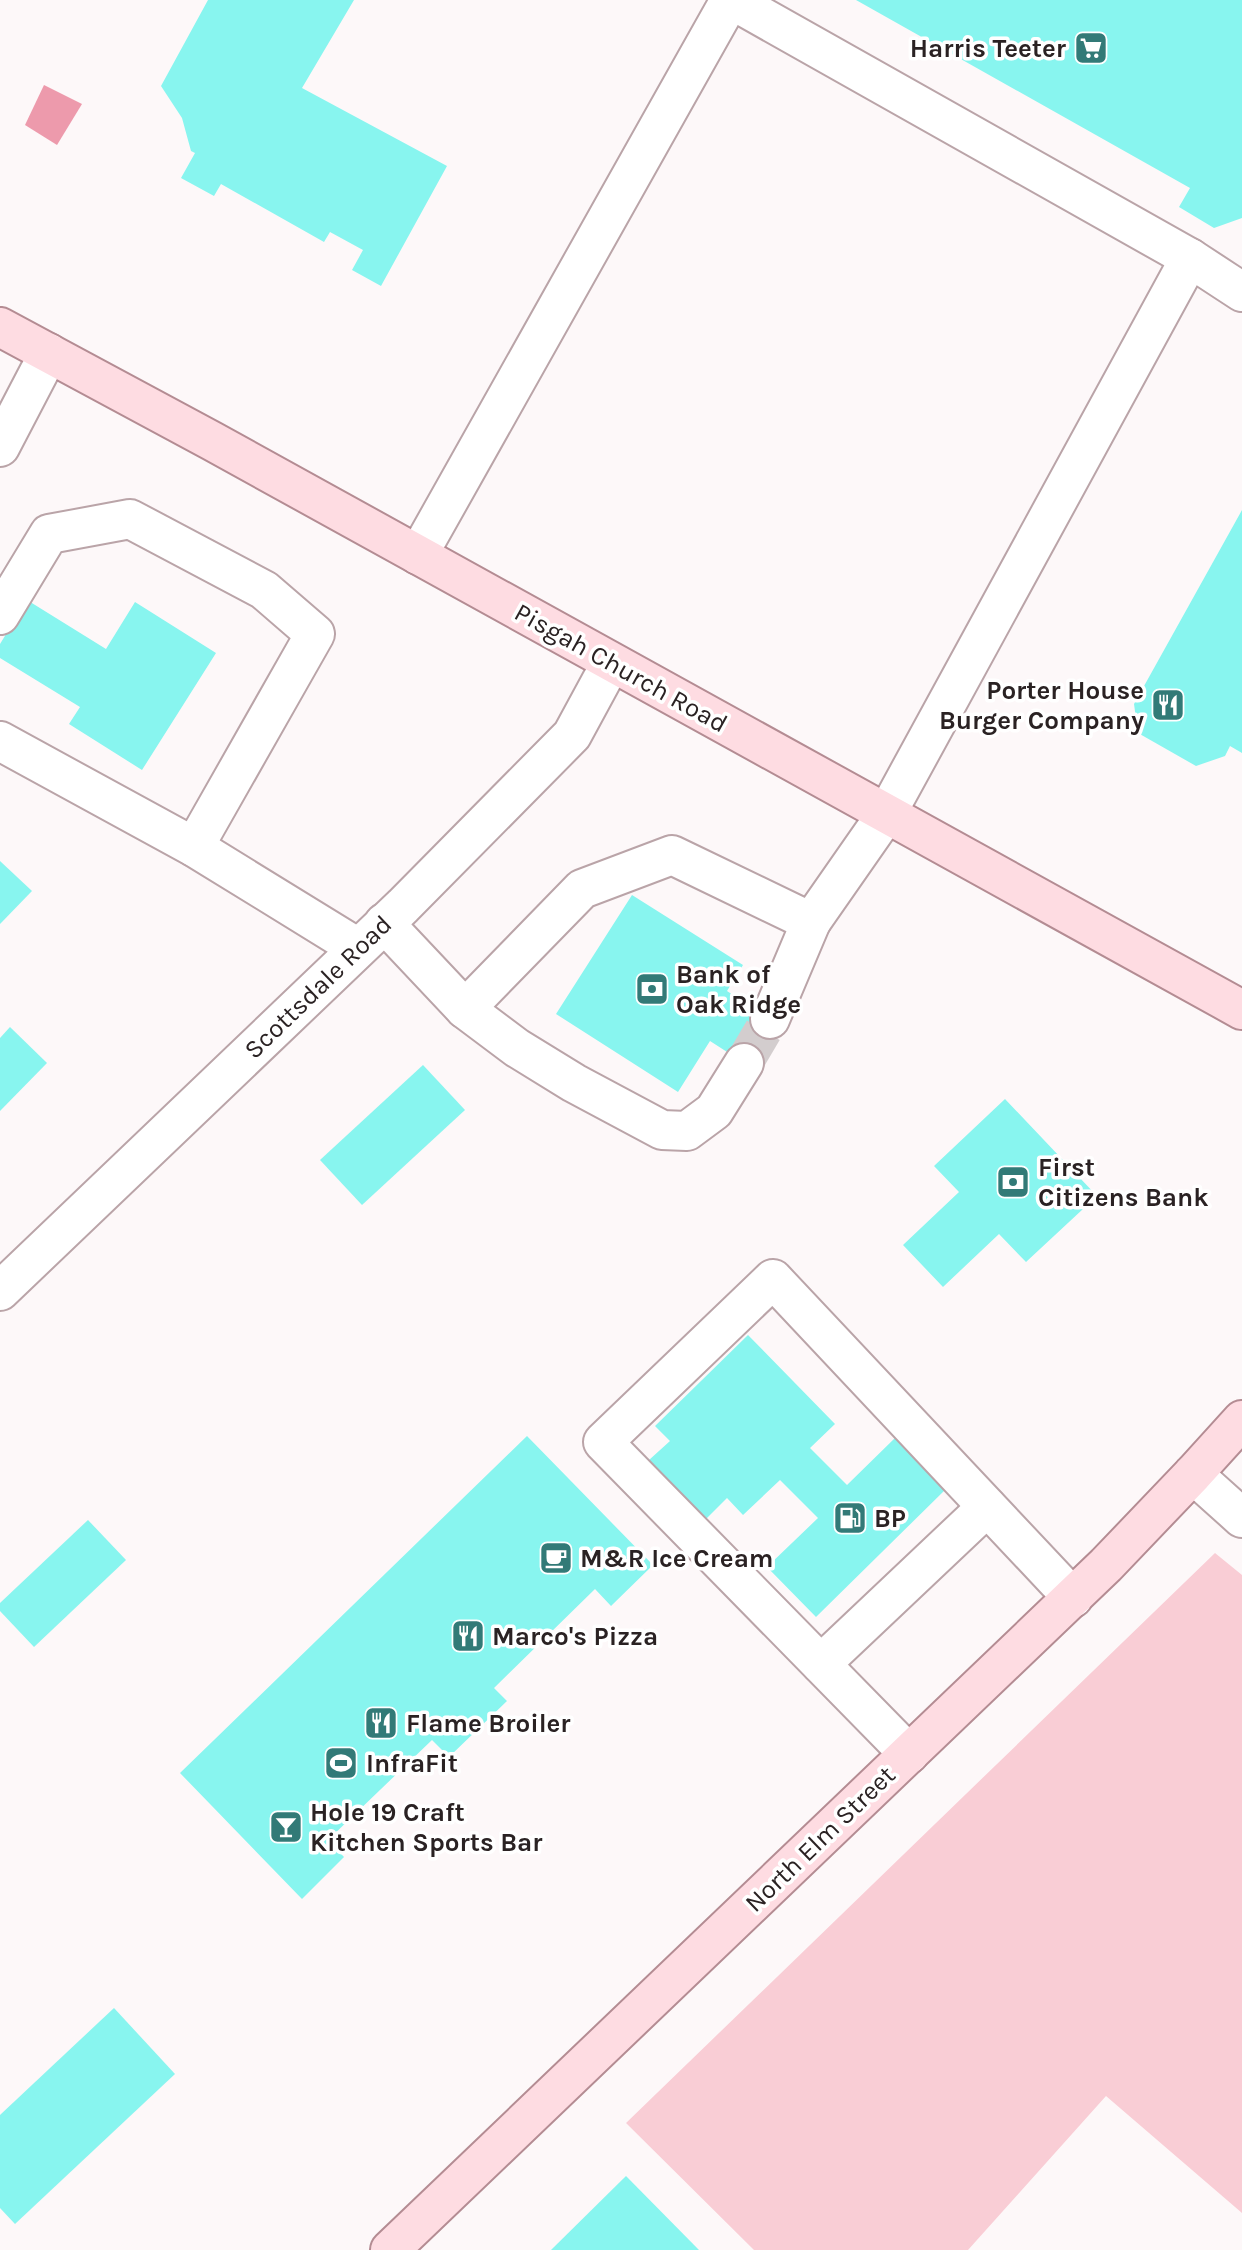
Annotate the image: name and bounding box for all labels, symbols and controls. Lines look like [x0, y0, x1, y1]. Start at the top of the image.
supermarket icon: Harris Teeter [1072, 29, 1110, 67]
place label: Harris Teeter [910, 33, 1067, 64]
street label: Pisgah Church Road [509, 597, 733, 739]
place label: Porter House Burger Company [939, 675, 1144, 736]
restaurant icon: Porter House Burger Company [1149, 686, 1187, 724]
street label: Scottsdale Road [238, 909, 398, 1065]
place label: Bank of Oak Ridge [676, 959, 801, 1020]
bank icon: Bank of Oak Ridge [633, 970, 671, 1008]
place label: First Citizens Bank [1038, 1152, 1209, 1213]
bank icon: First Citizens Bank [994, 1163, 1032, 1201]
fuel station icon: BP [831, 1499, 869, 1537]
place label: BP [874, 1503, 906, 1534]
cafe icon: M&R Ice Cream [537, 1539, 575, 1577]
place label: M&R Ice Cream [580, 1543, 774, 1574]
restaurant icon: Marco's Pizza [449, 1617, 487, 1655]
place label: Marco's Pizza [492, 1621, 658, 1652]
restaurant icon: Flame Broiler [362, 1704, 400, 1742]
place label: Flame Broiler [406, 1708, 571, 1739]
sports icon: InfraFit [322, 1744, 360, 1782]
place label: InfraFit [366, 1748, 458, 1779]
street label: North Elm Street [738, 1759, 902, 1919]
place label: Hole 19 Craft Kitchen Sports Bar [310, 1797, 543, 1858]
bar icon: Hole 19 Craft Kitchen Sports Bar [267, 1808, 305, 1846]

